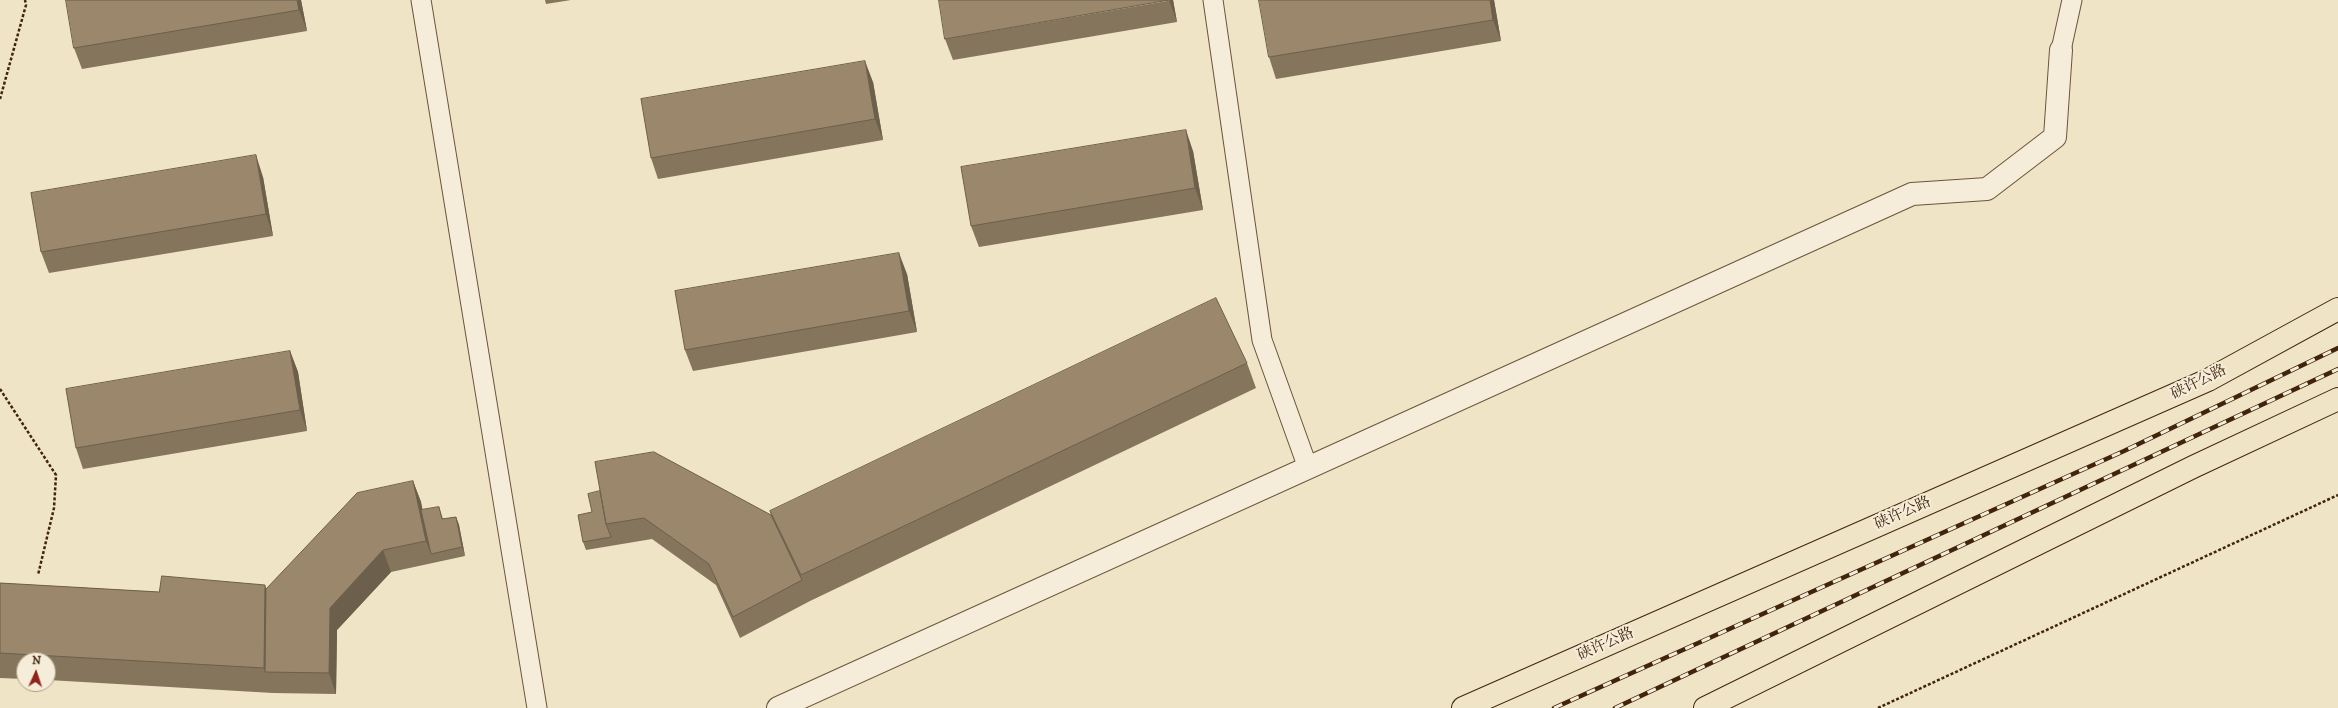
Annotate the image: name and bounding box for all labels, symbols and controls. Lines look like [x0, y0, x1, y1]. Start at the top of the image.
street label: 硖许公路 [2168, 362, 2230, 404]
street label: 硖许公路 [1872, 494, 1934, 534]
street label: 硖许公路 [1575, 625, 1637, 665]
north arrow [16, 652, 56, 692]
text: N [32, 654, 41, 668]

